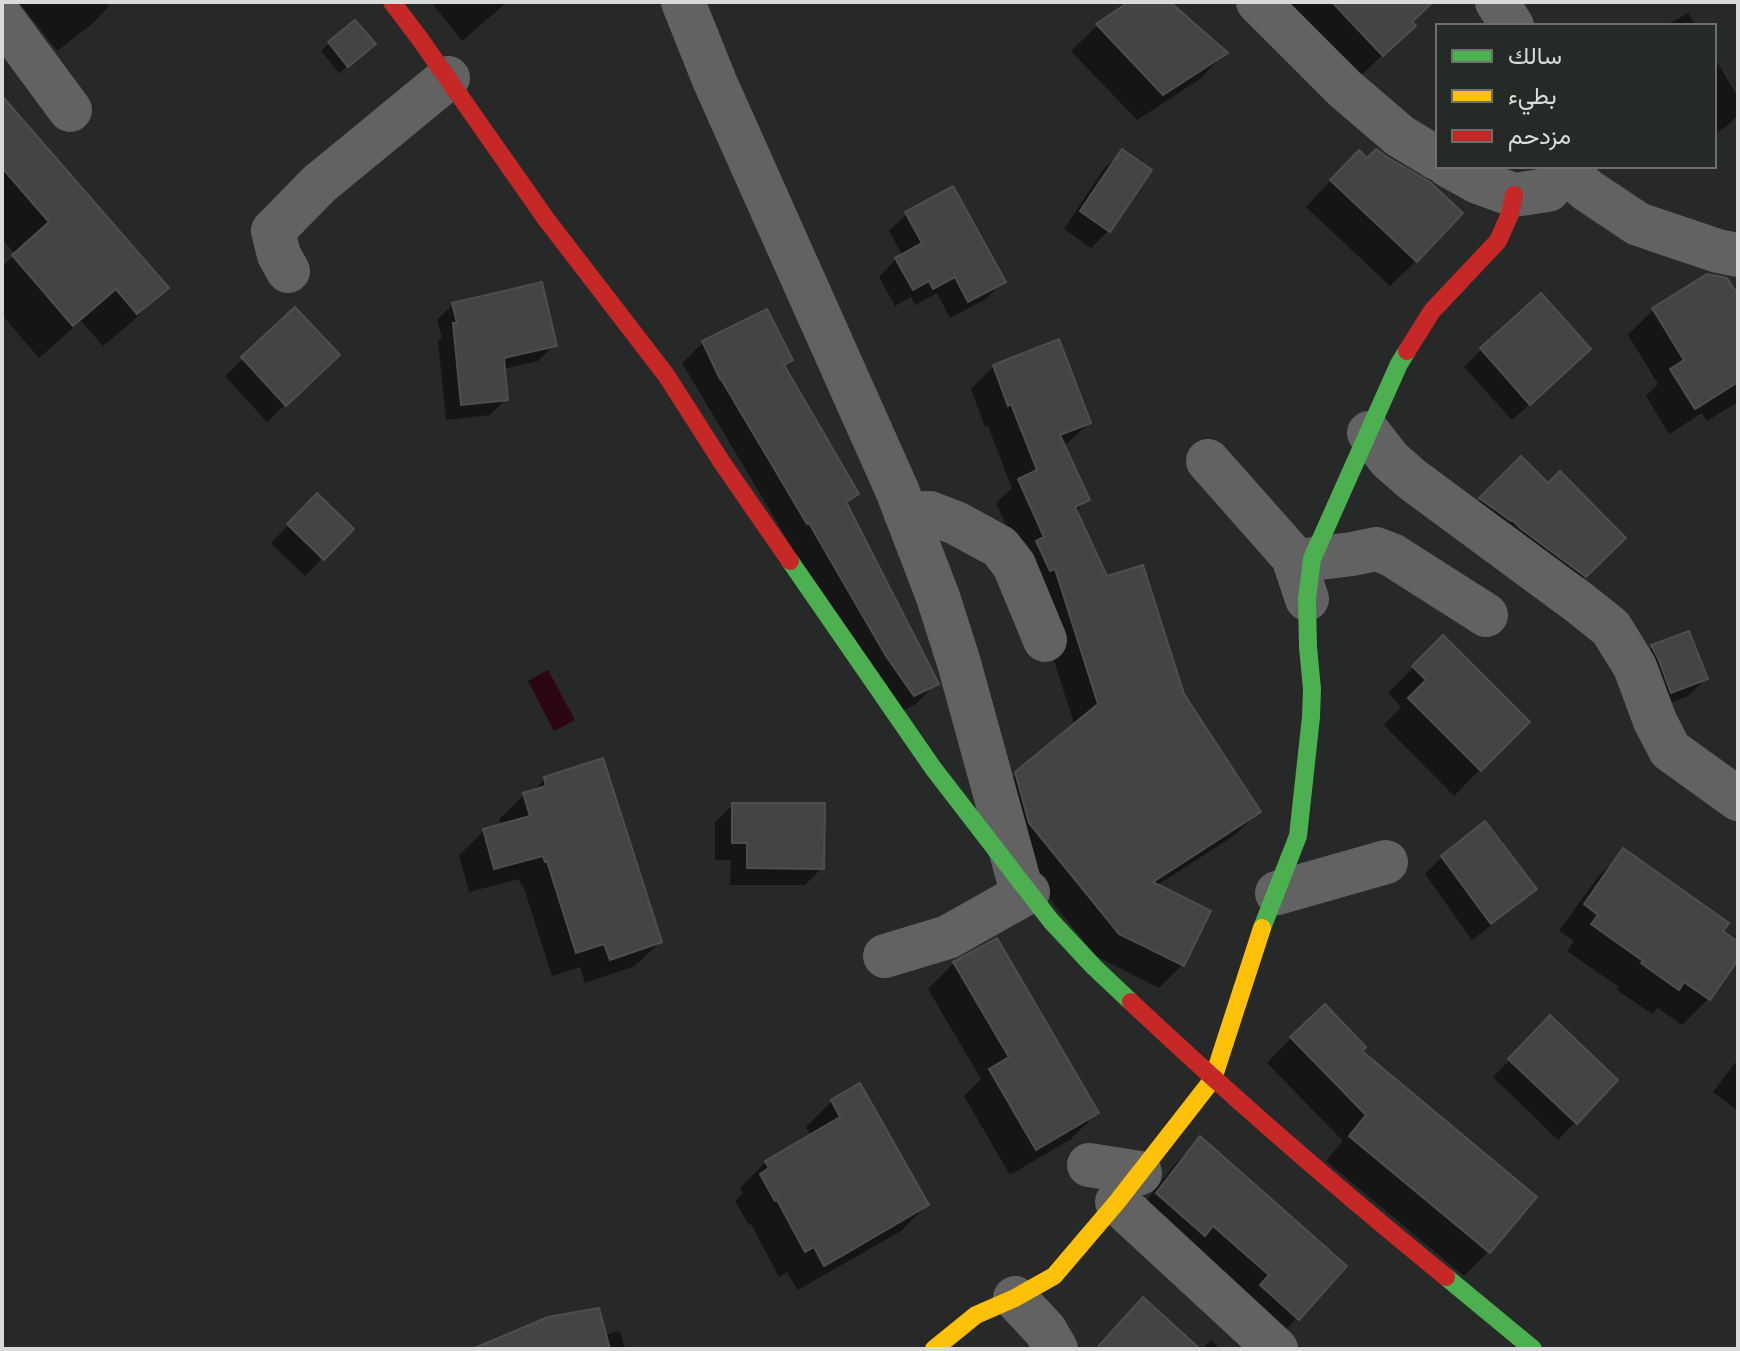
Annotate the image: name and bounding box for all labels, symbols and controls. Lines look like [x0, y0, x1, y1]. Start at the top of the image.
legend [1436, 24, 1716, 168]
text: سالك [1508, 42, 1562, 70]
text: بطيء [1508, 82, 1557, 115]
text: مزدحم [1508, 122, 1571, 152]

